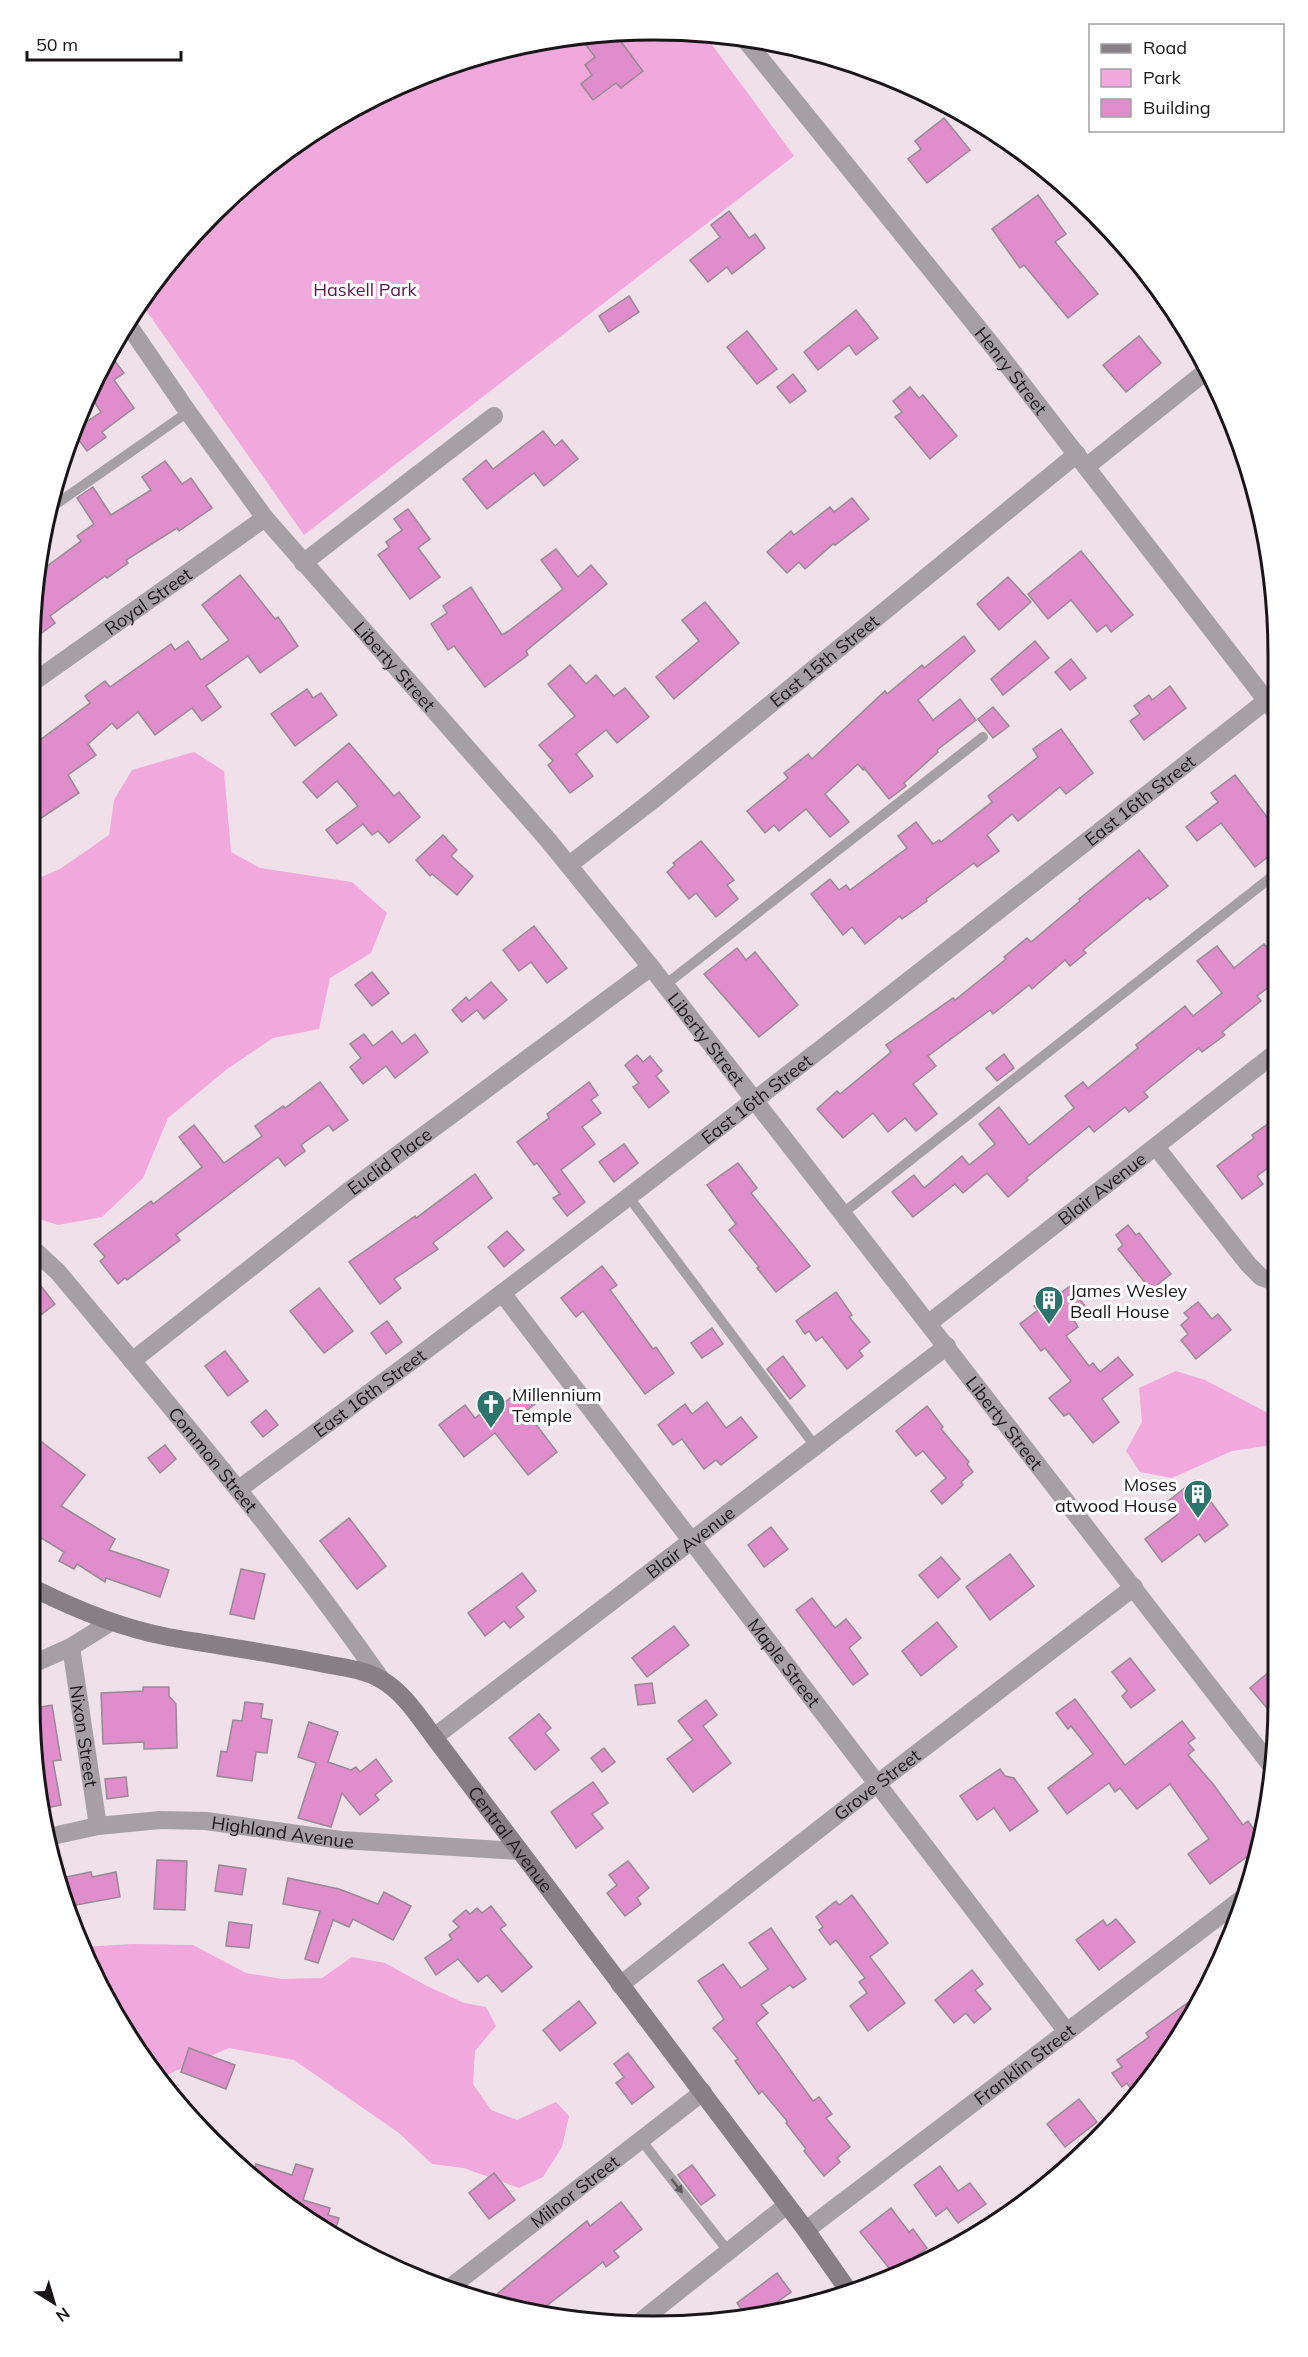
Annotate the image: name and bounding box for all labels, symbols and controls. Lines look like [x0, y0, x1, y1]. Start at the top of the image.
scale bar [27, 24, 182, 62]
legend [1089, 24, 1284, 132]
text: 50 m [36, 33, 78, 56]
text: Road [1143, 36, 1187, 59]
text: Park [1143, 66, 1182, 89]
text: Building [1143, 96, 1211, 119]
park label: Haskell Park [313, 278, 417, 301]
street label: Henry Street [970, 322, 1053, 419]
street label: Royal Street [100, 562, 196, 640]
street label: East 15th Street [765, 609, 883, 712]
street label: Liberty Street [349, 616, 441, 716]
street label: East 16th Street [1080, 750, 1200, 850]
street label: Liberty Street [663, 987, 750, 1090]
street label: East 16th Street [696, 1049, 816, 1149]
street label: Euclid Place [343, 1122, 436, 1200]
street label: Blair Avenue [1053, 1147, 1150, 1230]
place label: James Wesley Beall House [1070, 1279, 1188, 1323]
building icon: James Wesley Beall House [1033, 1284, 1065, 1326]
street label: East 16th Street [309, 1343, 430, 1442]
street label: Liberty Street [961, 1371, 1048, 1474]
place label: Millennium Temple [512, 1383, 602, 1427]
church icon: Millennium Temple [475, 1388, 507, 1430]
street label: Common Street [164, 1402, 263, 1517]
place label: Moses atwood House [1055, 1473, 1177, 1517]
building icon: Moses atwood House [1182, 1478, 1214, 1520]
street label: Blair Avenue [641, 1501, 739, 1583]
street label: Maple Street [743, 1613, 826, 1711]
street label: Nixon Street [65, 1684, 103, 1788]
street label: Grove Street [829, 1743, 925, 1825]
street label: Central Avenue [463, 1781, 558, 1897]
street label: Highland Avenue [210, 1810, 355, 1852]
street label: Franklin Street [969, 2019, 1079, 2110]
street label: Milnor Street [526, 2150, 624, 2233]
one-way arrow [670, 2178, 683, 2194]
north arrow [24, 2273, 84, 2333]
text: N [52, 2303, 74, 2327]

